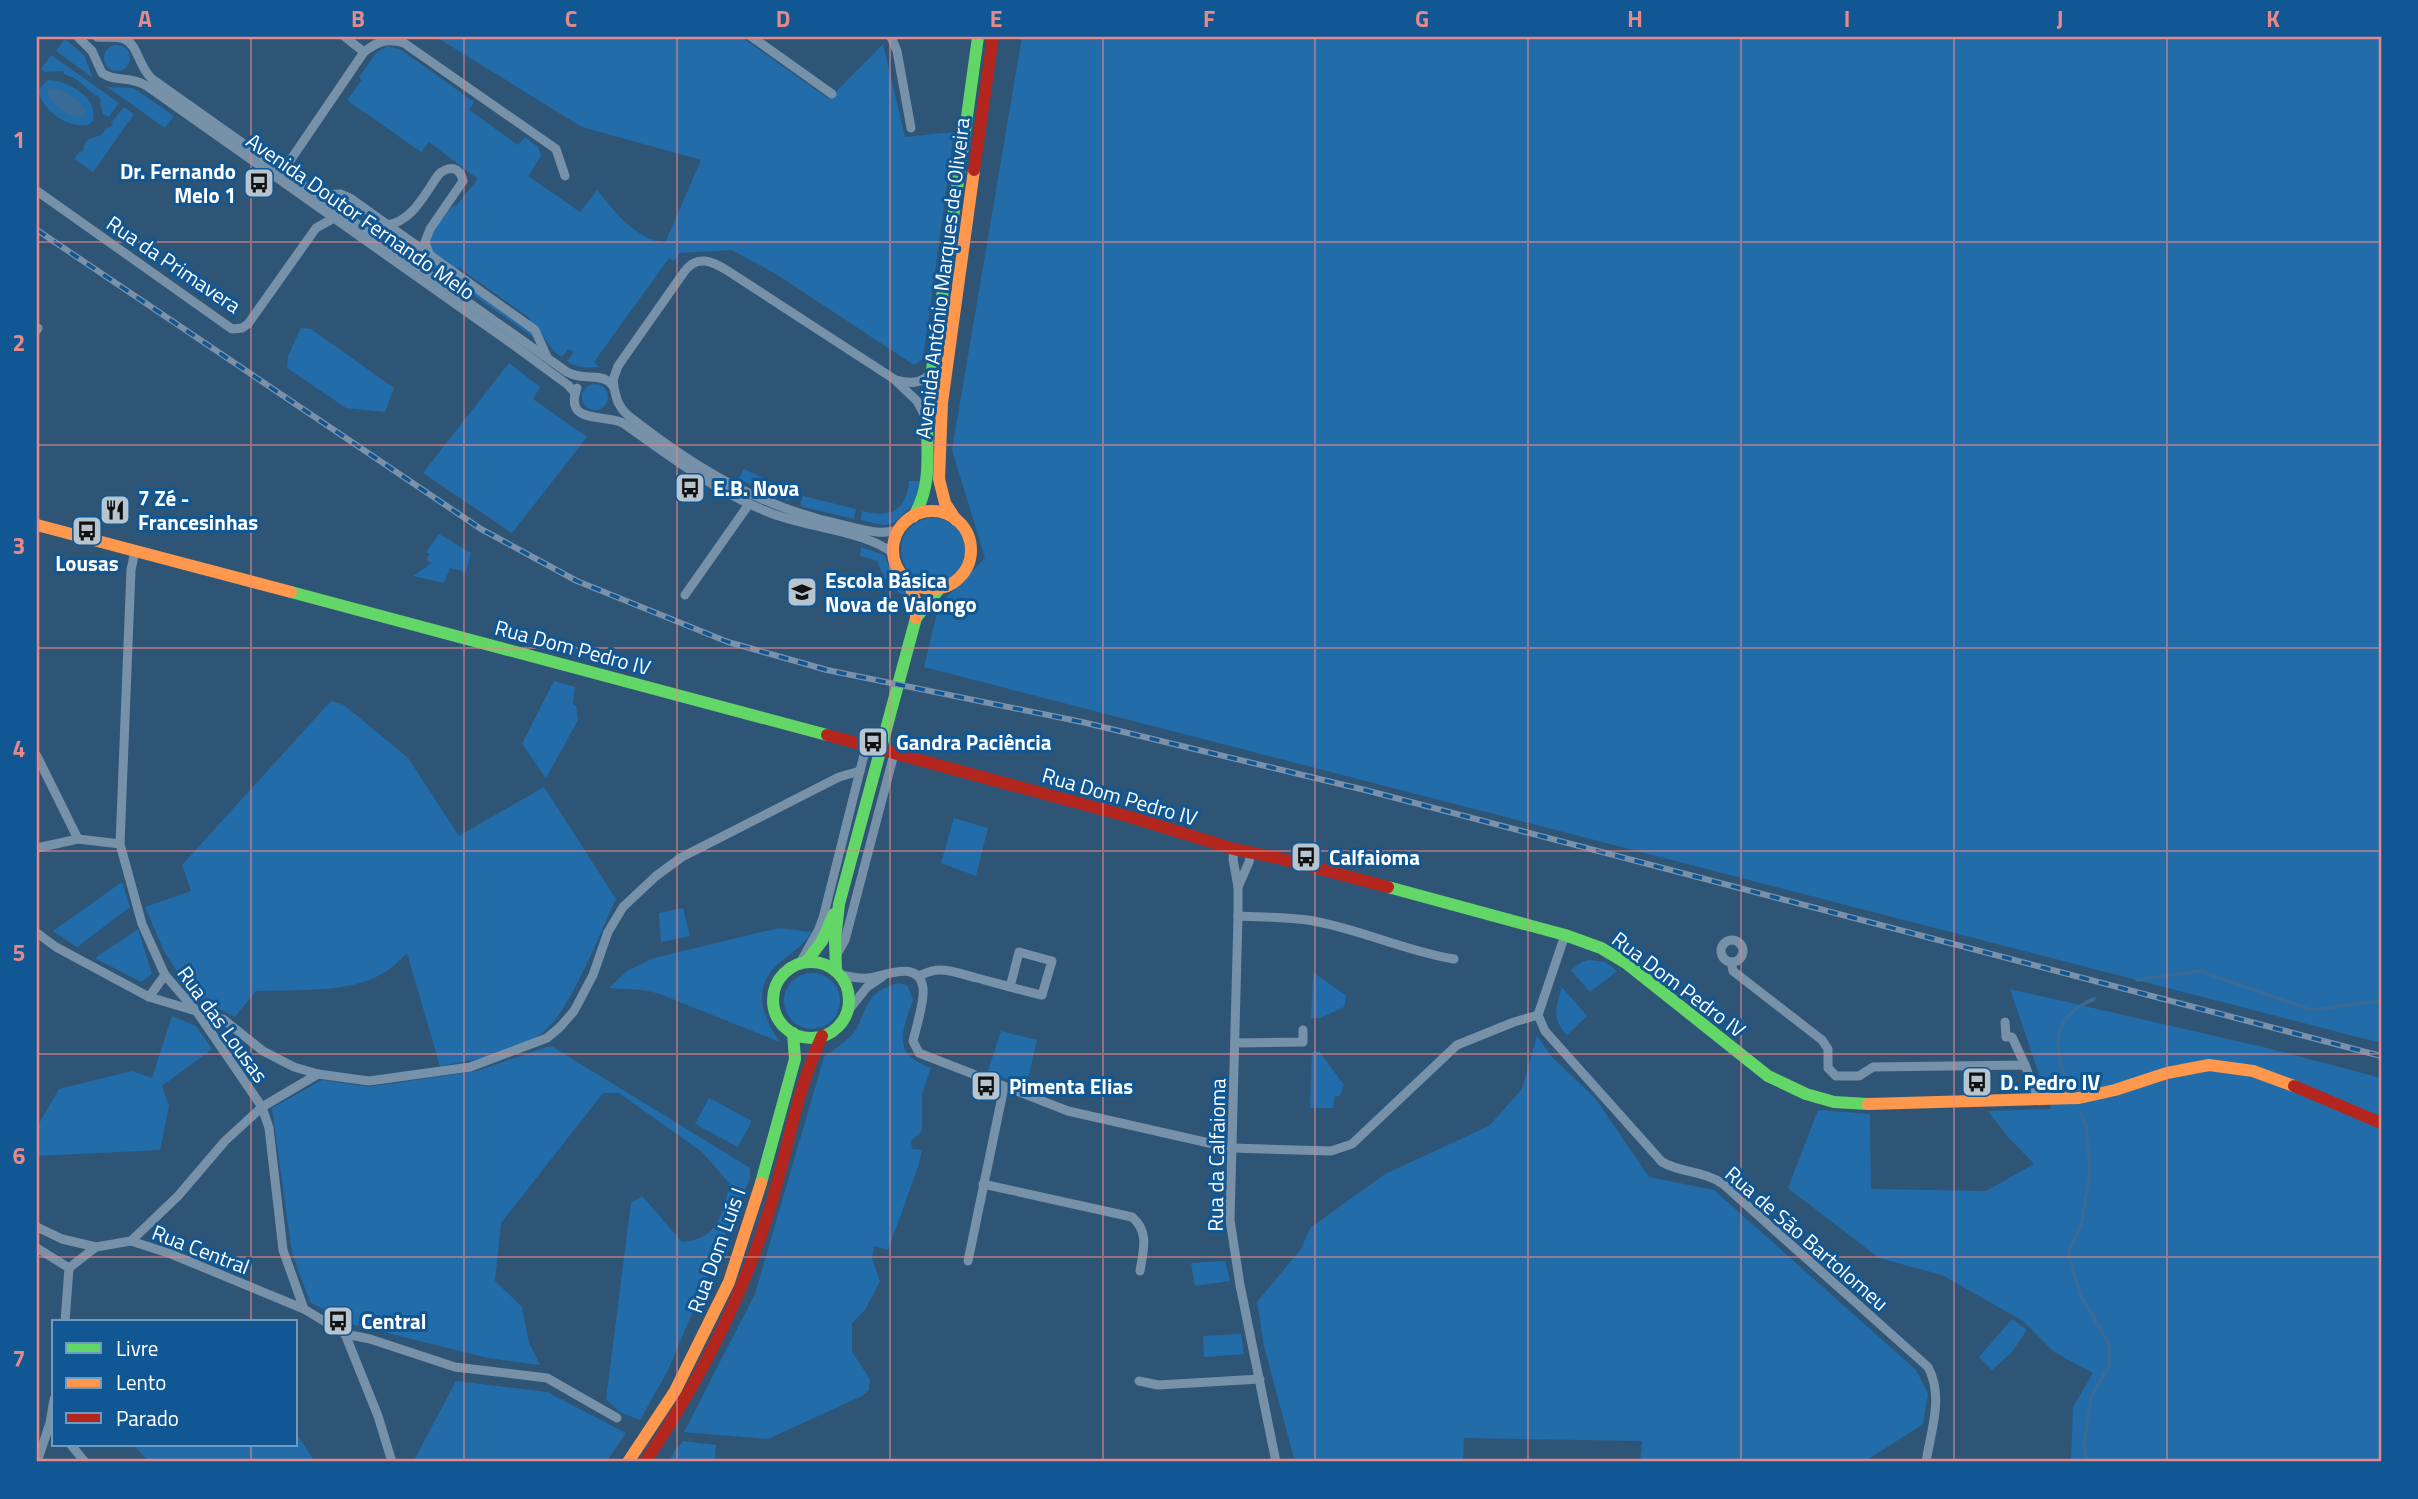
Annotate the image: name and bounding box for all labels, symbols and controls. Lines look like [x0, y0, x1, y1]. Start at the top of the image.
text: A [138, 1, 152, 36]
text: B [351, 1, 365, 36]
text: C [565, 1, 577, 36]
text: D [776, 1, 790, 36]
text: E [990, 1, 1002, 36]
text: F [1203, 1, 1215, 36]
text: G [1415, 1, 1429, 36]
text: H [1627, 1, 1643, 36]
text: I [1844, 1, 1850, 36]
text: J [2057, 1, 2063, 36]
text: K [2266, 1, 2280, 36]
street label: Avenida António Marques de Oliveira [906, 115, 978, 440]
text: 1 [13, 122, 25, 157]
street label: Avenida Doutor Fernando Melo [240, 124, 482, 308]
place label: Dr. Fernando Melo 1 [120, 155, 236, 211]
bus stop icon: Dr. Fernando Melo 1 [242, 166, 276, 200]
street label: Rua da Primavera [100, 207, 248, 321]
text: 2 [13, 325, 25, 360]
bus stop icon: E.B. Nova [673, 471, 707, 505]
place label: E.B. Nova [713, 472, 800, 504]
place label: 7 Zé - Francesinhas [138, 482, 258, 538]
restaurant icon: 7 Zé - Francesinhas [98, 493, 132, 527]
bus stop icon: Lousas [70, 514, 104, 548]
text: 3 [13, 528, 25, 563]
place label: Lousas [55, 547, 119, 579]
place label: Escola Básica Nova de Valongo [825, 564, 977, 620]
school or university icon: Escola Básica Nova de Valongo [785, 575, 819, 609]
street label: Rua Dom Pedro IV [491, 611, 655, 683]
bus stop icon: Gandra Paciência [856, 725, 890, 759]
place label: Gandra Paciência [896, 726, 1052, 758]
text: 4 [13, 731, 25, 766]
street label: Rua Dom Pedro IV [1039, 759, 1201, 833]
bus stop icon: Calfaioma [1289, 840, 1323, 874]
place label: Calfaioma [1329, 841, 1420, 873]
street label: Rua Dom Pedro IV [1605, 923, 1753, 1045]
text: 5 [13, 935, 25, 970]
street label: Rua das Lousas [170, 959, 276, 1089]
bus stop icon: D. Pedro IV [1960, 1065, 1994, 1099]
place label: D. Pedro IV [2000, 1066, 2101, 1098]
bus stop icon: Pimenta Elias [969, 1069, 1003, 1103]
place label: Pimenta Elias [1009, 1070, 1133, 1102]
street label: Rua da Calfaioma [1199, 1078, 1233, 1232]
text: 6 [13, 1138, 26, 1173]
street label: Rua de São Bartolomeu [1718, 1158, 1896, 1318]
street label: Rua Dom Luís I [679, 1183, 753, 1317]
street label: Rua Central [148, 1216, 254, 1282]
bus stop icon: Central [321, 1304, 355, 1338]
place label: Central [361, 1305, 426, 1337]
legend [52, 1320, 298, 1446]
text: Livre [116, 1332, 158, 1364]
text: 7 [13, 1341, 25, 1376]
text: Lento [116, 1366, 166, 1398]
text: Parado [116, 1402, 179, 1434]

